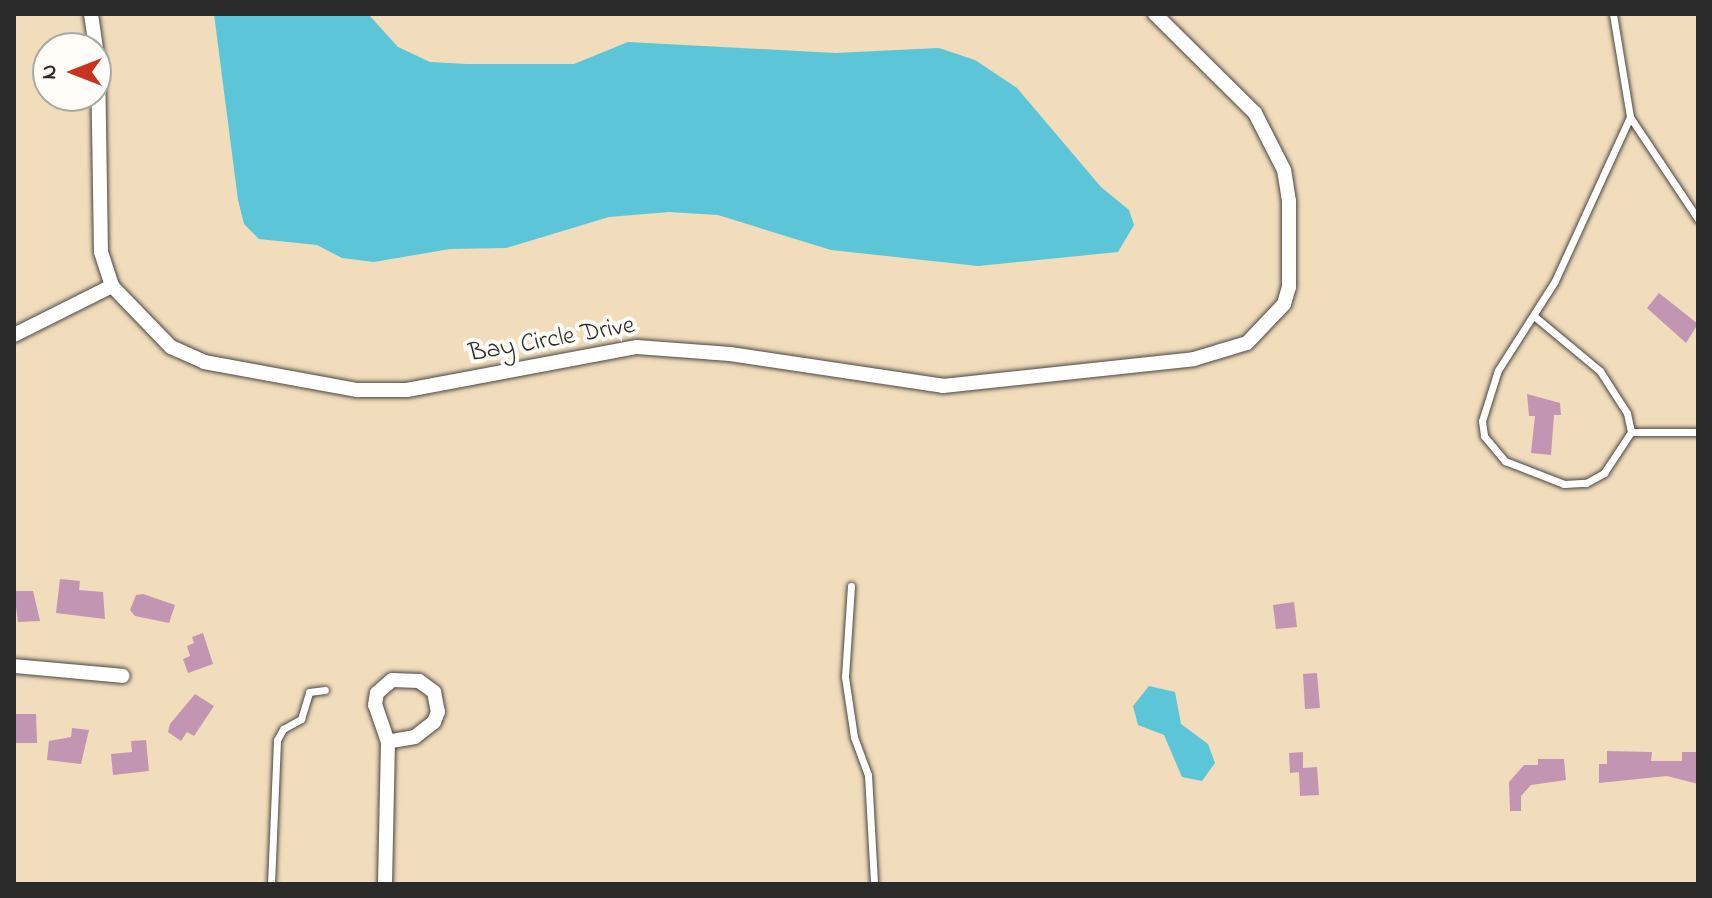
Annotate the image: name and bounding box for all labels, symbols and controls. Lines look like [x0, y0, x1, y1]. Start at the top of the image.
north arrow [32, 32, 112, 112]
text: N [34, 65, 66, 79]
street label: Bay Circle Drive [467, 311, 637, 371]

